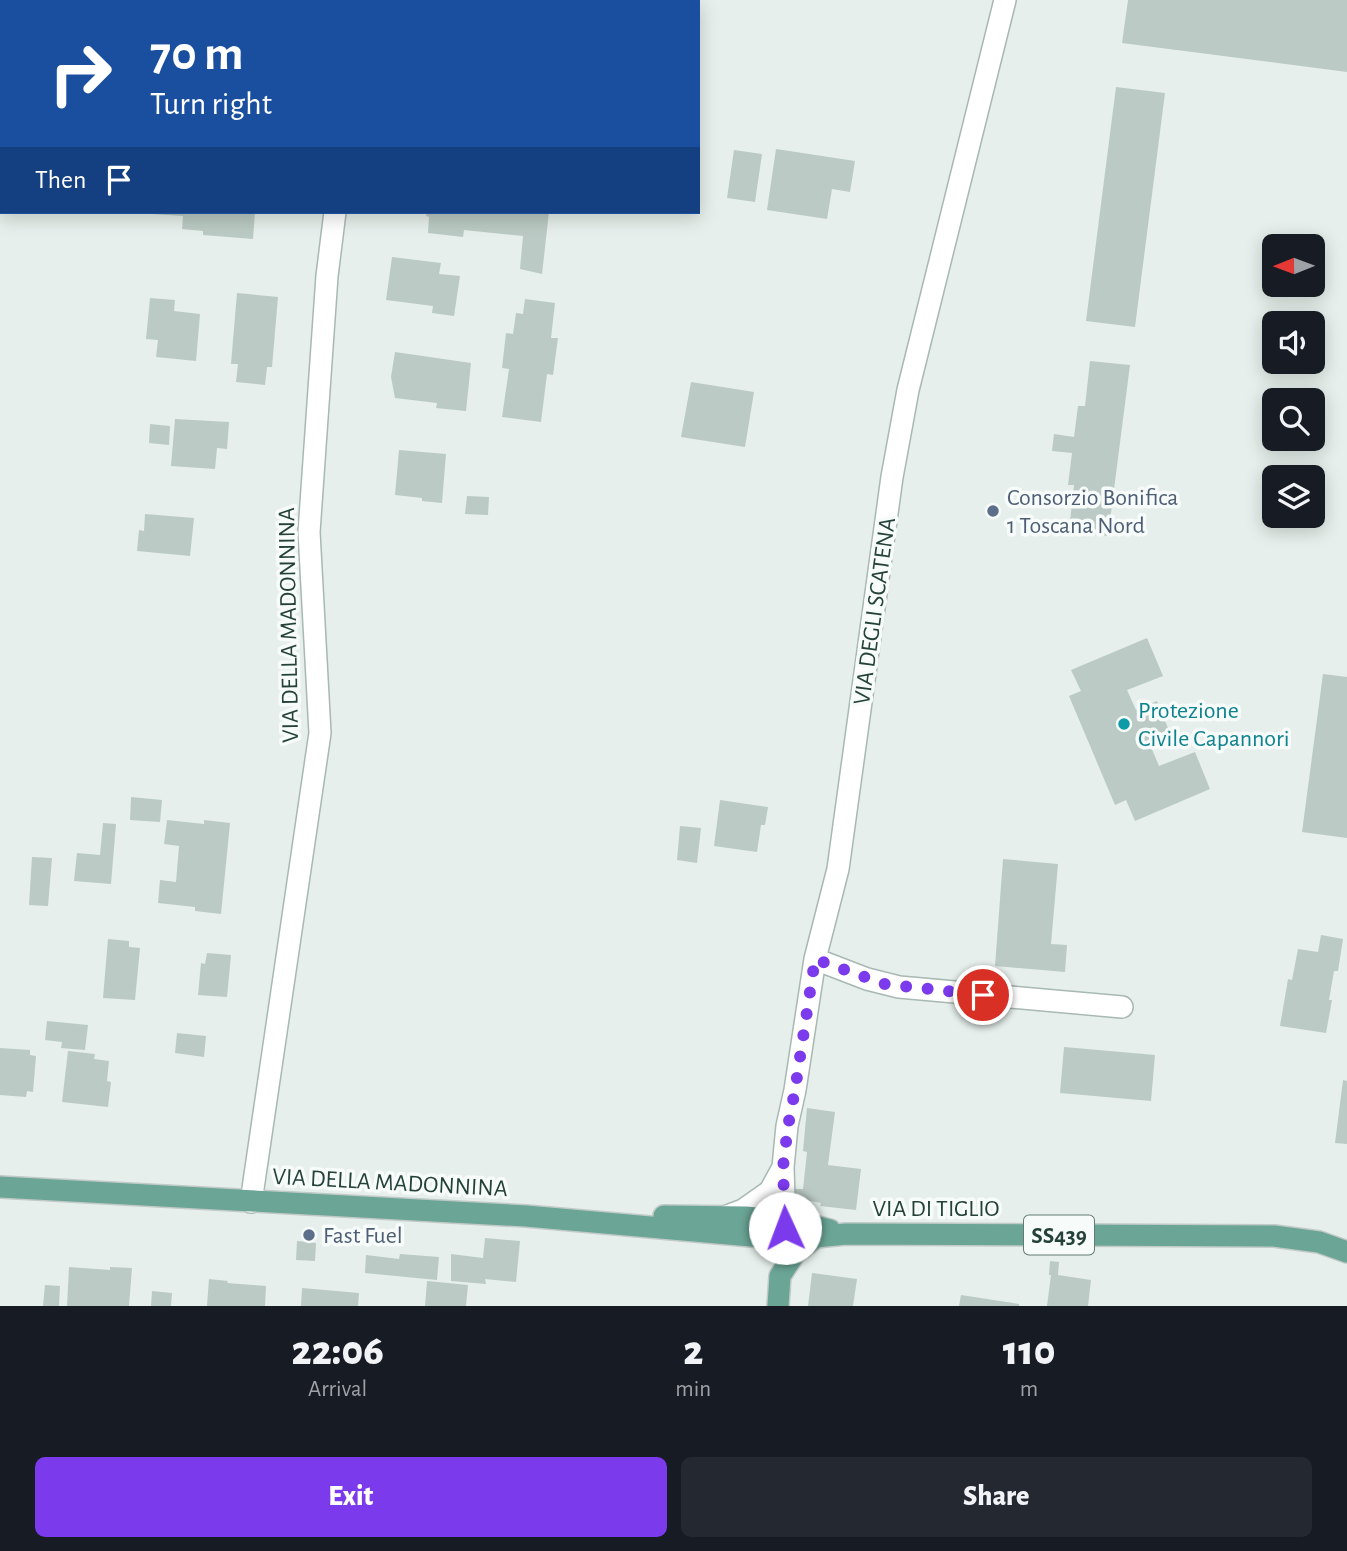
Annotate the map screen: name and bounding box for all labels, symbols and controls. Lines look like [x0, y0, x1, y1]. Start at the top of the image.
icon: right [35, 28, 126, 119]
text: 70 m [150, 30, 244, 79]
text: Turn right [150, 88, 272, 120]
icon: arrive [100, 161, 138, 199]
text: Then [35, 167, 86, 193]
north arrow [1262, 234, 1325, 298]
map controls [1262, 234, 1325, 528]
button: sound [1262, 311, 1325, 374]
button: search [1262, 388, 1325, 451]
button: layers [1262, 465, 1325, 528]
place label: Consorzio Bonifica 1 Toscana Nord [1007, 486, 1178, 538]
marker: Consorzio Bonifica 1 Toscana Nord [985, 503, 1001, 519]
street label: VIA DELLA MADONNINA [275, 507, 303, 743]
street label: VIA DEGLI SCATENA [850, 516, 900, 706]
place label: Protezione Civile Capannori [1138, 699, 1289, 751]
marker: Protezione Civile Capannori [1116, 716, 1132, 732]
pin [953, 965, 1013, 1025]
icon: arrive [964, 976, 1002, 1014]
street label: VIA DELLA MADONNINA [272, 1165, 508, 1201]
position arrow [748, 1191, 822, 1265]
street label: VIA DI TIGLIO [872, 1197, 1000, 1221]
road number: SS439 [1024, 1216, 1094, 1254]
place label: Fast Fuel [323, 1224, 403, 1248]
marker: Fast Fuel [301, 1227, 317, 1243]
text: 22:06 [292, 1330, 384, 1372]
text: 2 [683, 1330, 703, 1372]
text: 110 [1003, 1330, 1055, 1372]
text: Arrival [308, 1378, 367, 1401]
text: min [675, 1378, 711, 1401]
text: m [1020, 1378, 1038, 1401]
button: Exit [35, 1457, 667, 1537]
button: Share [681, 1457, 1312, 1537]

